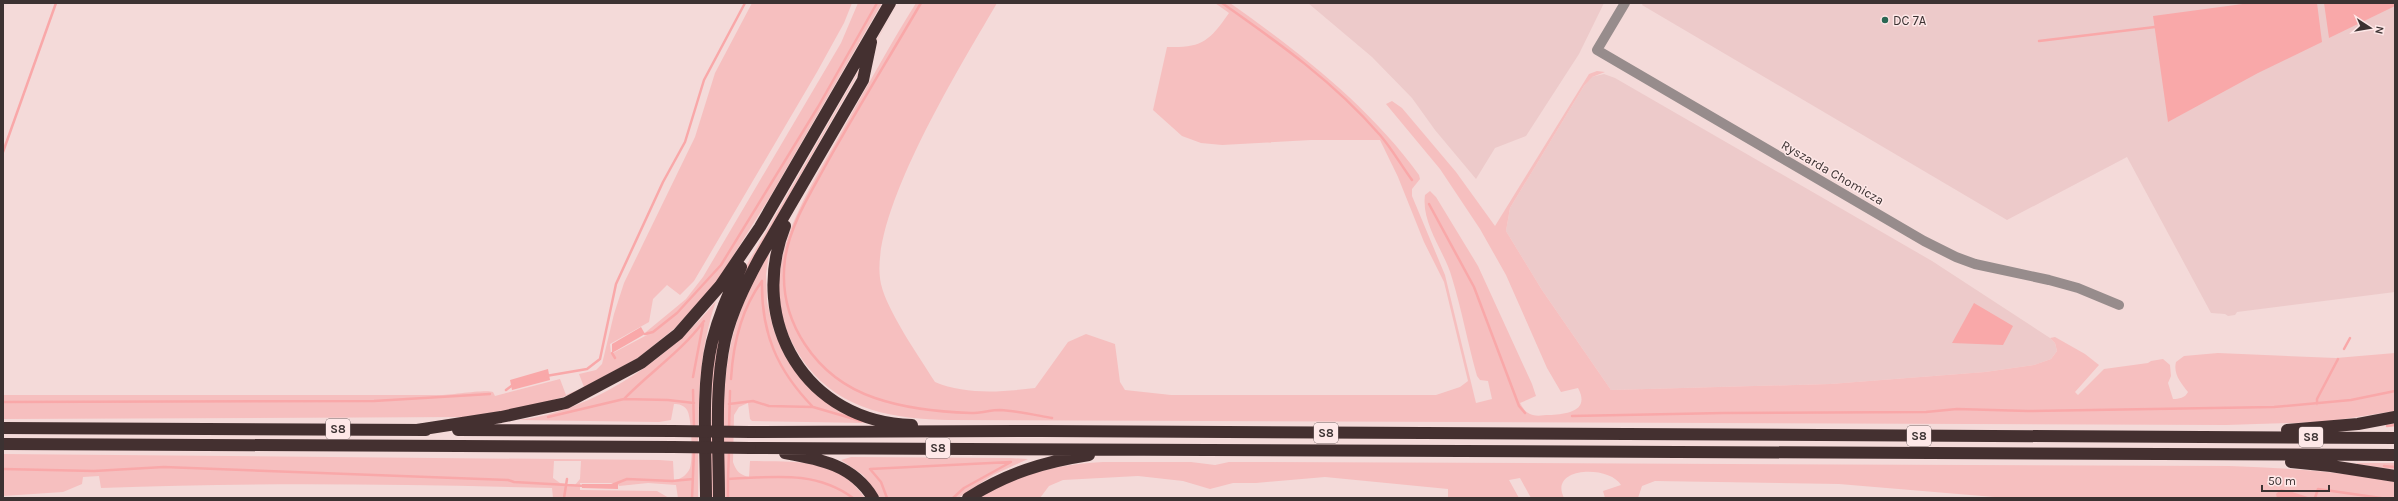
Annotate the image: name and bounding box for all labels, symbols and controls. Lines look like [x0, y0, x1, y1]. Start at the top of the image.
north arrow [2350, 8, 2390, 48]
place label: DC 7A [1893, 13, 1927, 28]
marker: DC 7A [1880, 15, 1890, 25]
text: N [2372, 25, 2386, 35]
street label: Ryszarda Chomicza [1779, 137, 1887, 208]
road number: S8 [326, 419, 350, 439]
road number: S8 [1314, 423, 1338, 443]
road number: S8 [1907, 426, 1931, 446]
road number: S8 [2299, 427, 2323, 447]
road number: S8 [926, 438, 950, 458]
scale bar [2262, 467, 2329, 493]
text: 50 m [2268, 474, 2296, 488]

